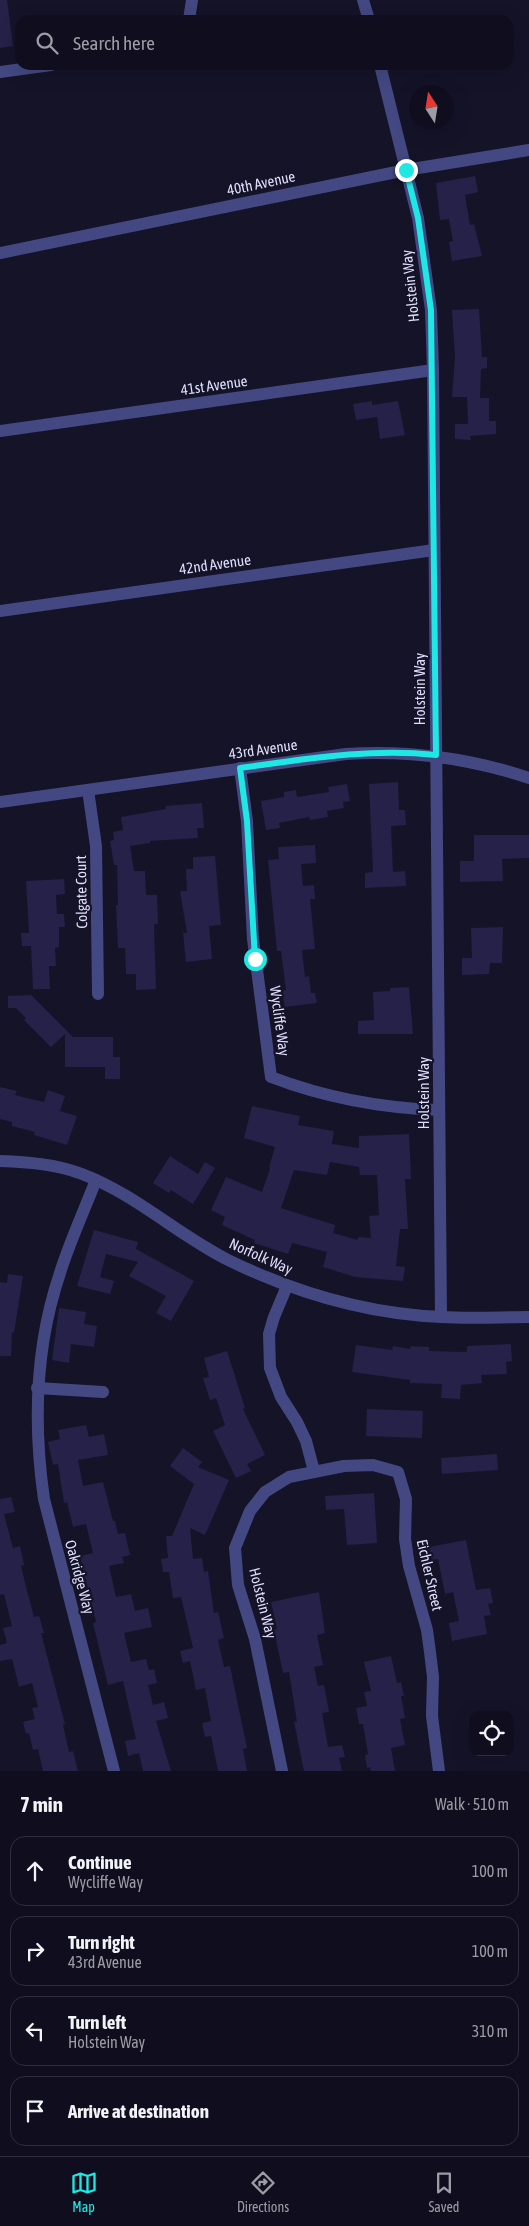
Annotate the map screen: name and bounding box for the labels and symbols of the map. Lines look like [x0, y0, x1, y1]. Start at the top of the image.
north arrow [409, 85, 454, 130]
route end [395, 159, 418, 182]
street label: 40th Avenue [225, 167, 297, 199]
street label: Holstein Way [398, 249, 422, 323]
street label: 41st Avenue [179, 372, 249, 398]
street label: 42nd Avenue [178, 551, 252, 577]
street label: Holstein Way [411, 653, 428, 725]
street label: 43rd Avenue [228, 736, 299, 762]
street label: Colgate Court [72, 855, 90, 929]
route start [244, 948, 267, 971]
street label: Wycliffe Way [267, 985, 293, 1057]
street label: Holstein Way [415, 1057, 432, 1129]
street label: Norfolk Way [227, 1234, 295, 1278]
street label: Oakridge Way [62, 1538, 98, 1616]
street label: Eichler Street [414, 1538, 446, 1612]
street label: Holstein Way [246, 1566, 280, 1640]

